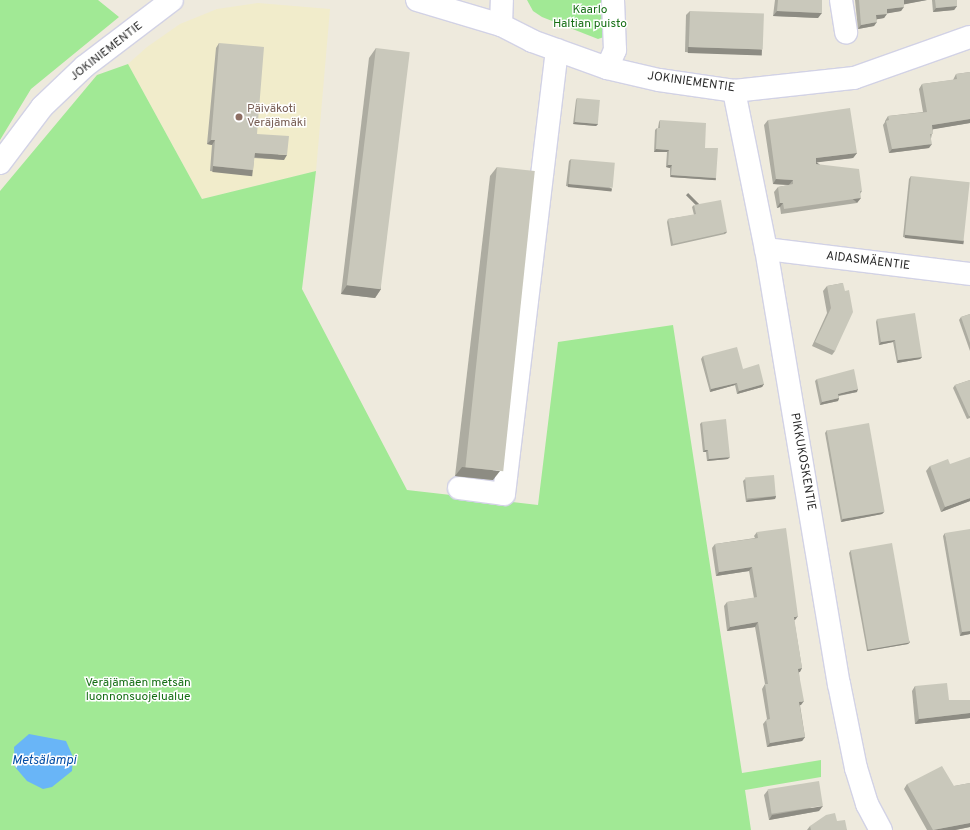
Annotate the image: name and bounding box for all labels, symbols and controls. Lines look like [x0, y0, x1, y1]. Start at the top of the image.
park label: Kaarlo Haltian puisto [553, 4, 627, 32]
street label: JOKINIEMENTIE [68, 19, 146, 85]
street label: JOKINIEMENTIE [646, 70, 736, 96]
place label: Päiväkoti Veräjämäki [247, 103, 306, 131]
marker: Päiväkoti Veräjämäki [234, 112, 244, 122]
street label: AIDASMÄENTIE [825, 250, 911, 274]
street label: PIKKUKOSKENTIE [786, 412, 818, 512]
park label: Veräjämäen metsän luonnonsuojelualue [85, 677, 191, 705]
water label: Metsälampi [12, 753, 76, 769]

